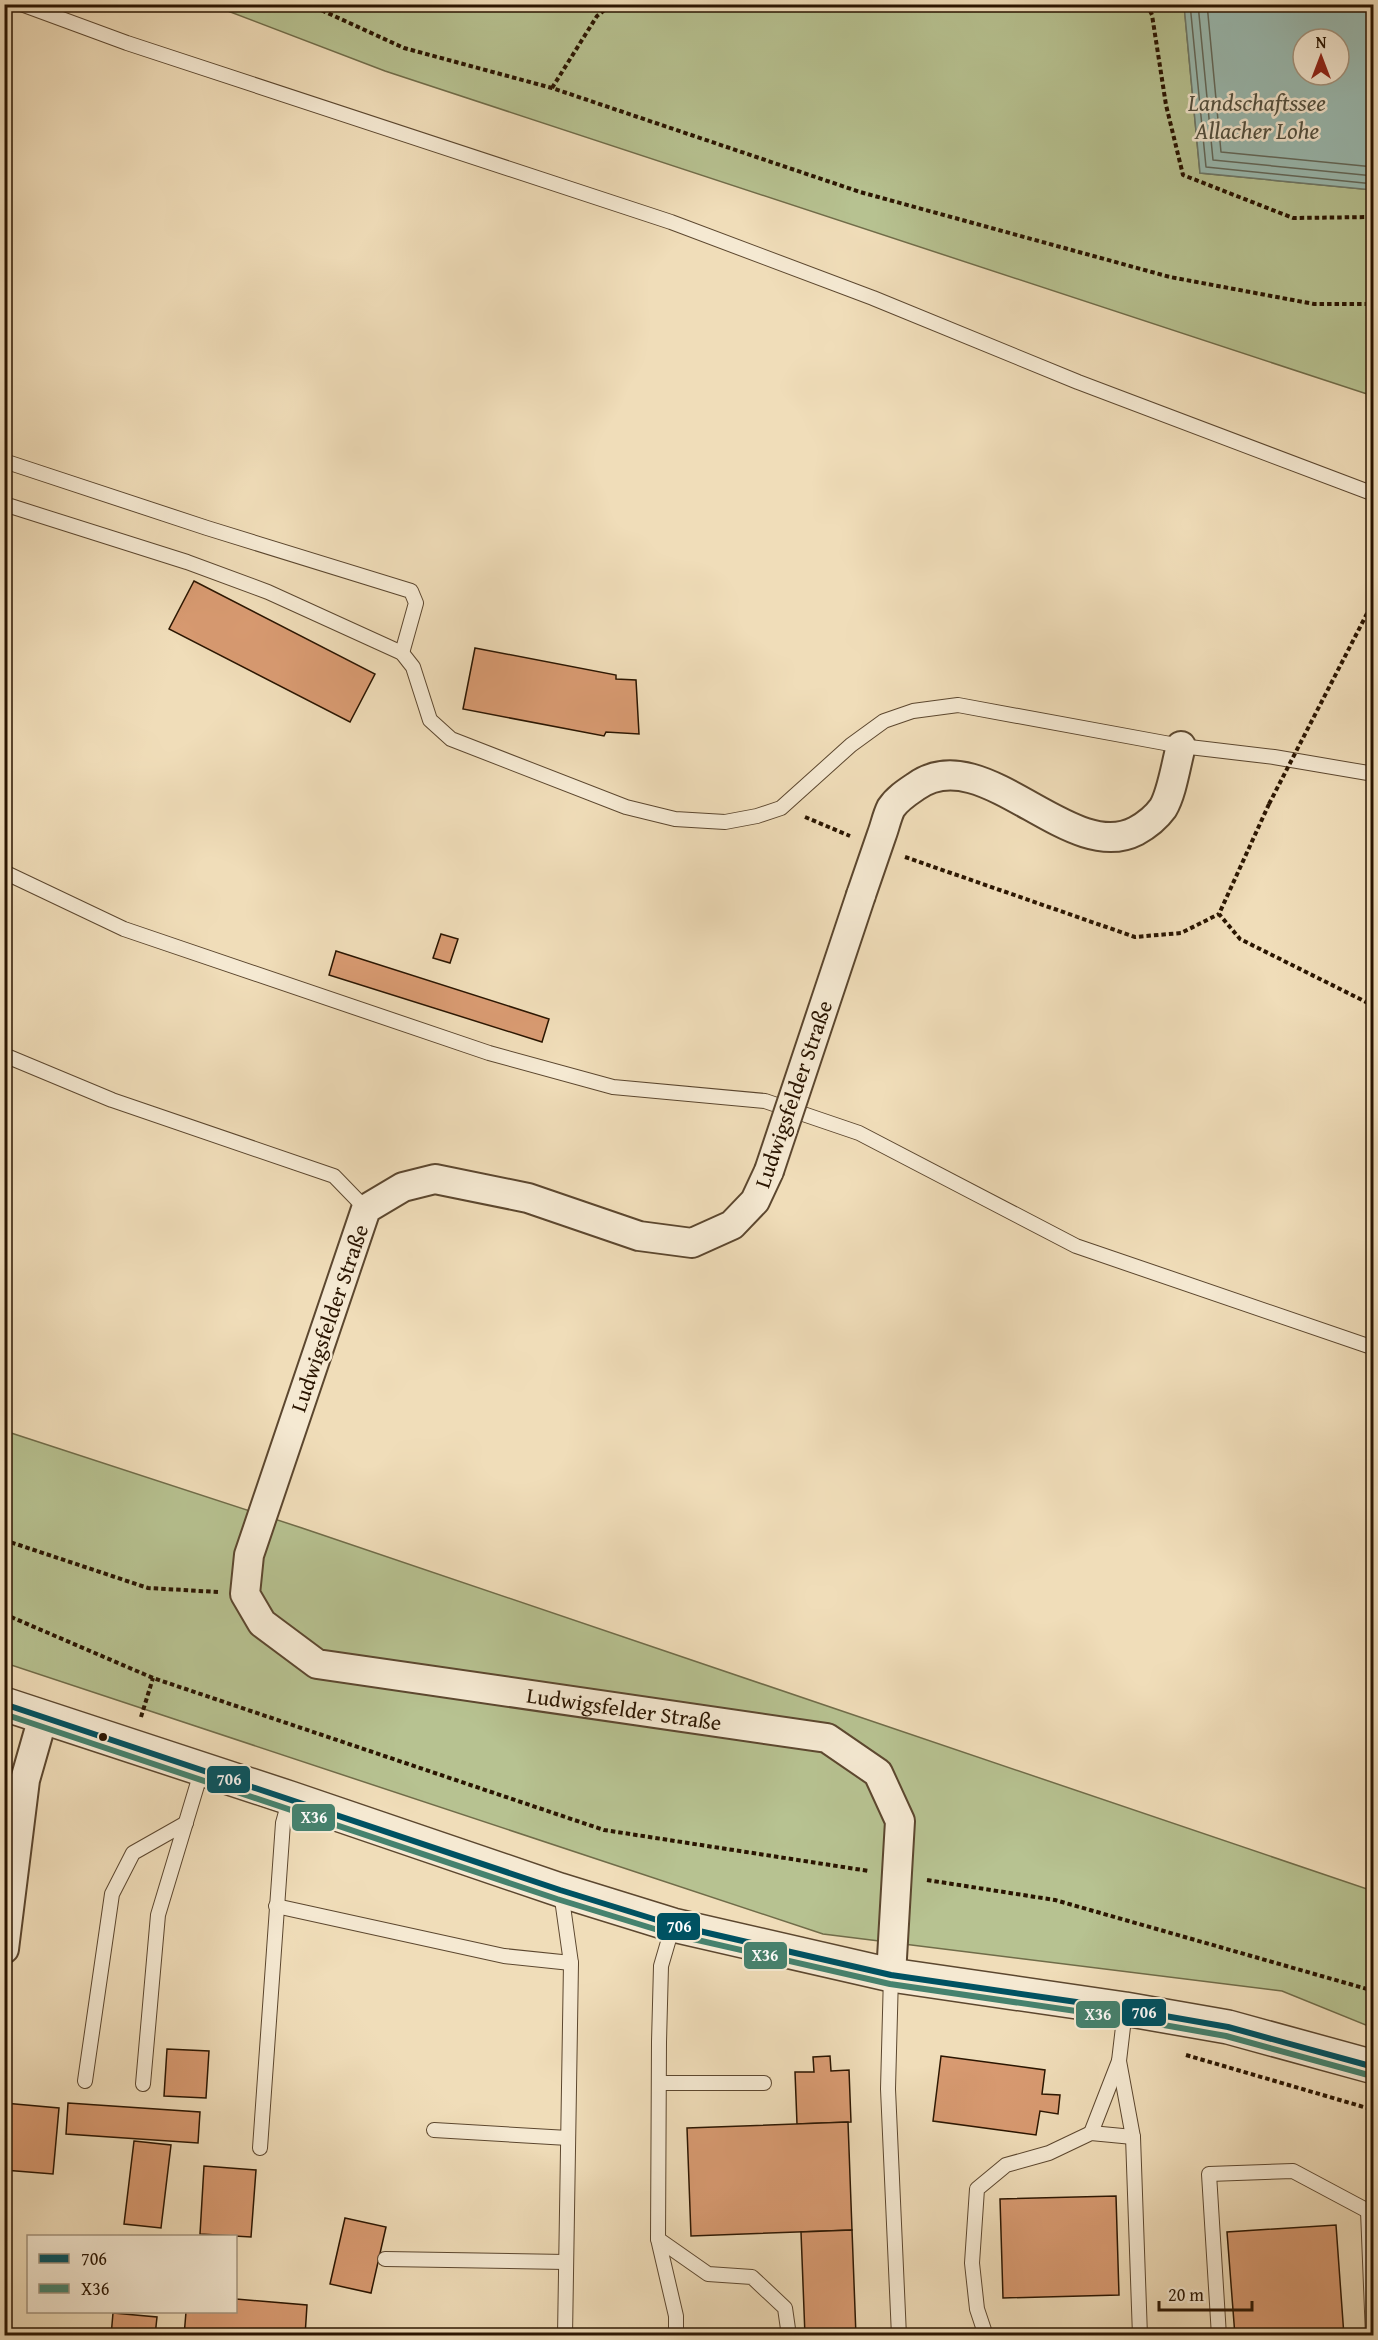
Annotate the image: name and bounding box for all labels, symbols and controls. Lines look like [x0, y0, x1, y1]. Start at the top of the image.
north arrow [1291, 27, 1351, 87]
text: N [1316, 30, 1327, 54]
water label: Landschaftssee Allacher Lohe [1187, 85, 1326, 148]
street label: Ludwigsfelder Straße [746, 996, 840, 1192]
street label: Ludwigsfelder Straße [282, 1220, 376, 1416]
street label: Ludwigsfelder Straße [525, 1679, 724, 1739]
unlabelled marker [97, 1731, 109, 1743]
line badge: 706 [206, 1765, 251, 1794]
text: 706 [217, 1767, 241, 1791]
line badge: X36 [291, 1803, 336, 1832]
text: X36 [301, 1805, 327, 1829]
line badge: 706 [656, 1912, 701, 1941]
text: 706 [667, 1914, 691, 1938]
line badge: X36 [743, 1941, 788, 1970]
text: X36 [752, 1943, 778, 1967]
line badge: 706 [1121, 1998, 1167, 2027]
line badge: X36 [1075, 2000, 1121, 2029]
text: 706 [1132, 2000, 1156, 2024]
text: X36 [1085, 2002, 1111, 2026]
legend [27, 2235, 237, 2313]
text: 706 [81, 2245, 107, 2272]
scale bar [1159, 2274, 1252, 2312]
text: X36 [81, 2275, 110, 2302]
text: 20 m [1168, 2281, 1204, 2308]

